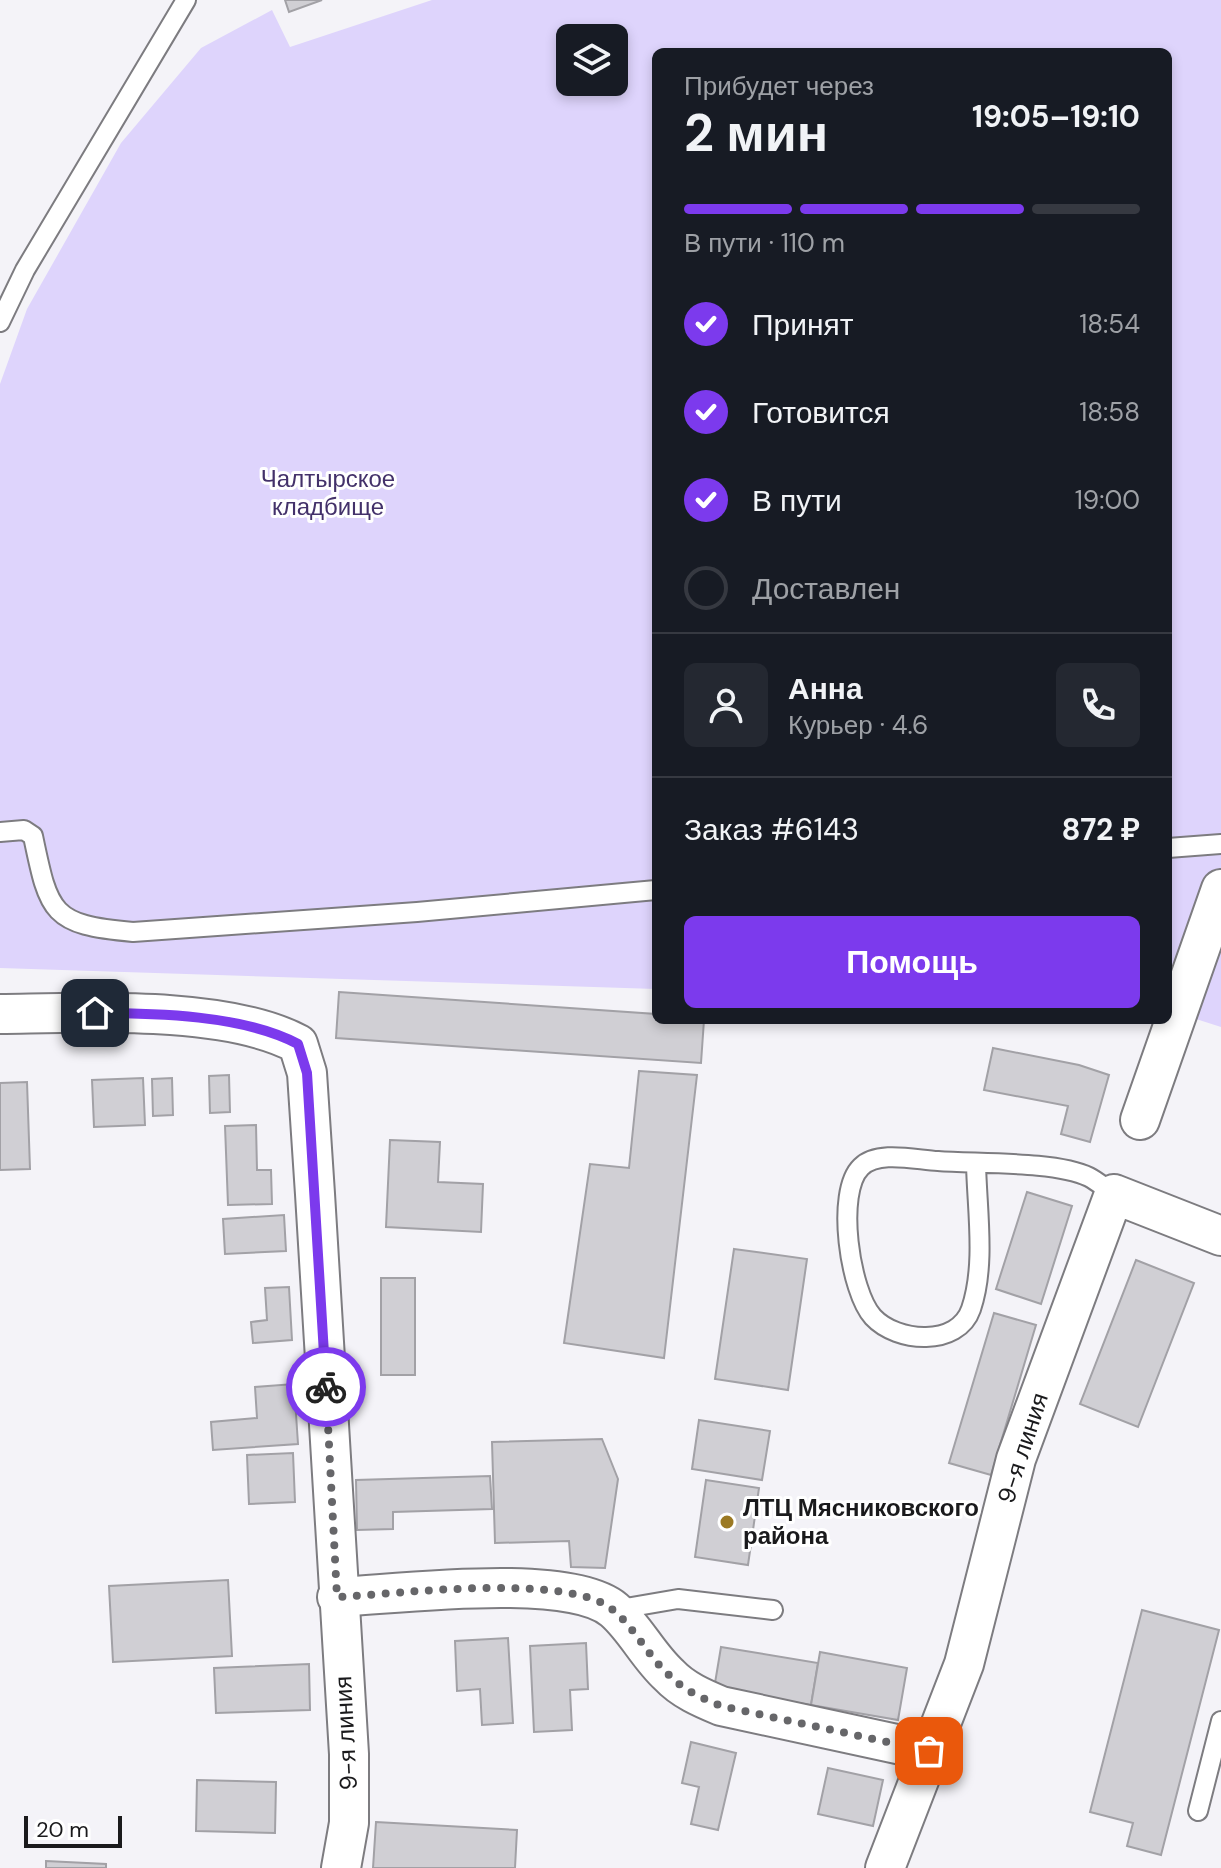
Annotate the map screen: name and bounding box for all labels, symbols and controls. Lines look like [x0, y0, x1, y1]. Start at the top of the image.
map controls [556, 24, 628, 96]
button: layers [556, 24, 628, 96]
text: Прибудет через [684, 69, 874, 103]
text: 19:05–19:10 [972, 97, 1140, 136]
text: 2 мин [684, 99, 828, 167]
text: В пути · 110 m [684, 226, 845, 260]
icon: check [684, 302, 728, 346]
text: Принят [752, 305, 854, 344]
text: 18:54 [1079, 307, 1140, 341]
icon: check [684, 390, 728, 434]
text: Готовится [752, 393, 890, 432]
text: 18:58 [1079, 395, 1140, 429]
park label: Чалтырское кладбище [261, 463, 395, 522]
icon: check [684, 478, 728, 522]
text: В пути [752, 481, 842, 520]
text: 19:00 [1075, 483, 1140, 517]
text: Доставлен [752, 569, 900, 608]
button: person [684, 663, 768, 747]
button: phone [1056, 663, 1140, 747]
text: Анна [788, 669, 863, 708]
text: Курьер · 4.6 [788, 708, 928, 742]
text: Заказ #6143 [684, 810, 859, 849]
text: 872 ₽ [1062, 810, 1140, 849]
button: Помощь [684, 916, 1140, 1008]
pin [61, 979, 129, 1047]
icon: home [73, 991, 117, 1035]
courier [286, 1347, 366, 1427]
icon: bike [304, 1365, 348, 1409]
street label: 9-я линия [990, 1389, 1055, 1507]
place label: ЛТЦ Мясниковского района [743, 1492, 979, 1551]
marker: ЛТЦ Мясниковского района [718, 1513, 736, 1531]
street label: 9-я линия [327, 1675, 364, 1791]
pin [895, 1717, 963, 1785]
icon: bag [907, 1729, 951, 1773]
scale bar [24, 1812, 122, 1848]
text: 20 m [36, 1815, 89, 1844]

